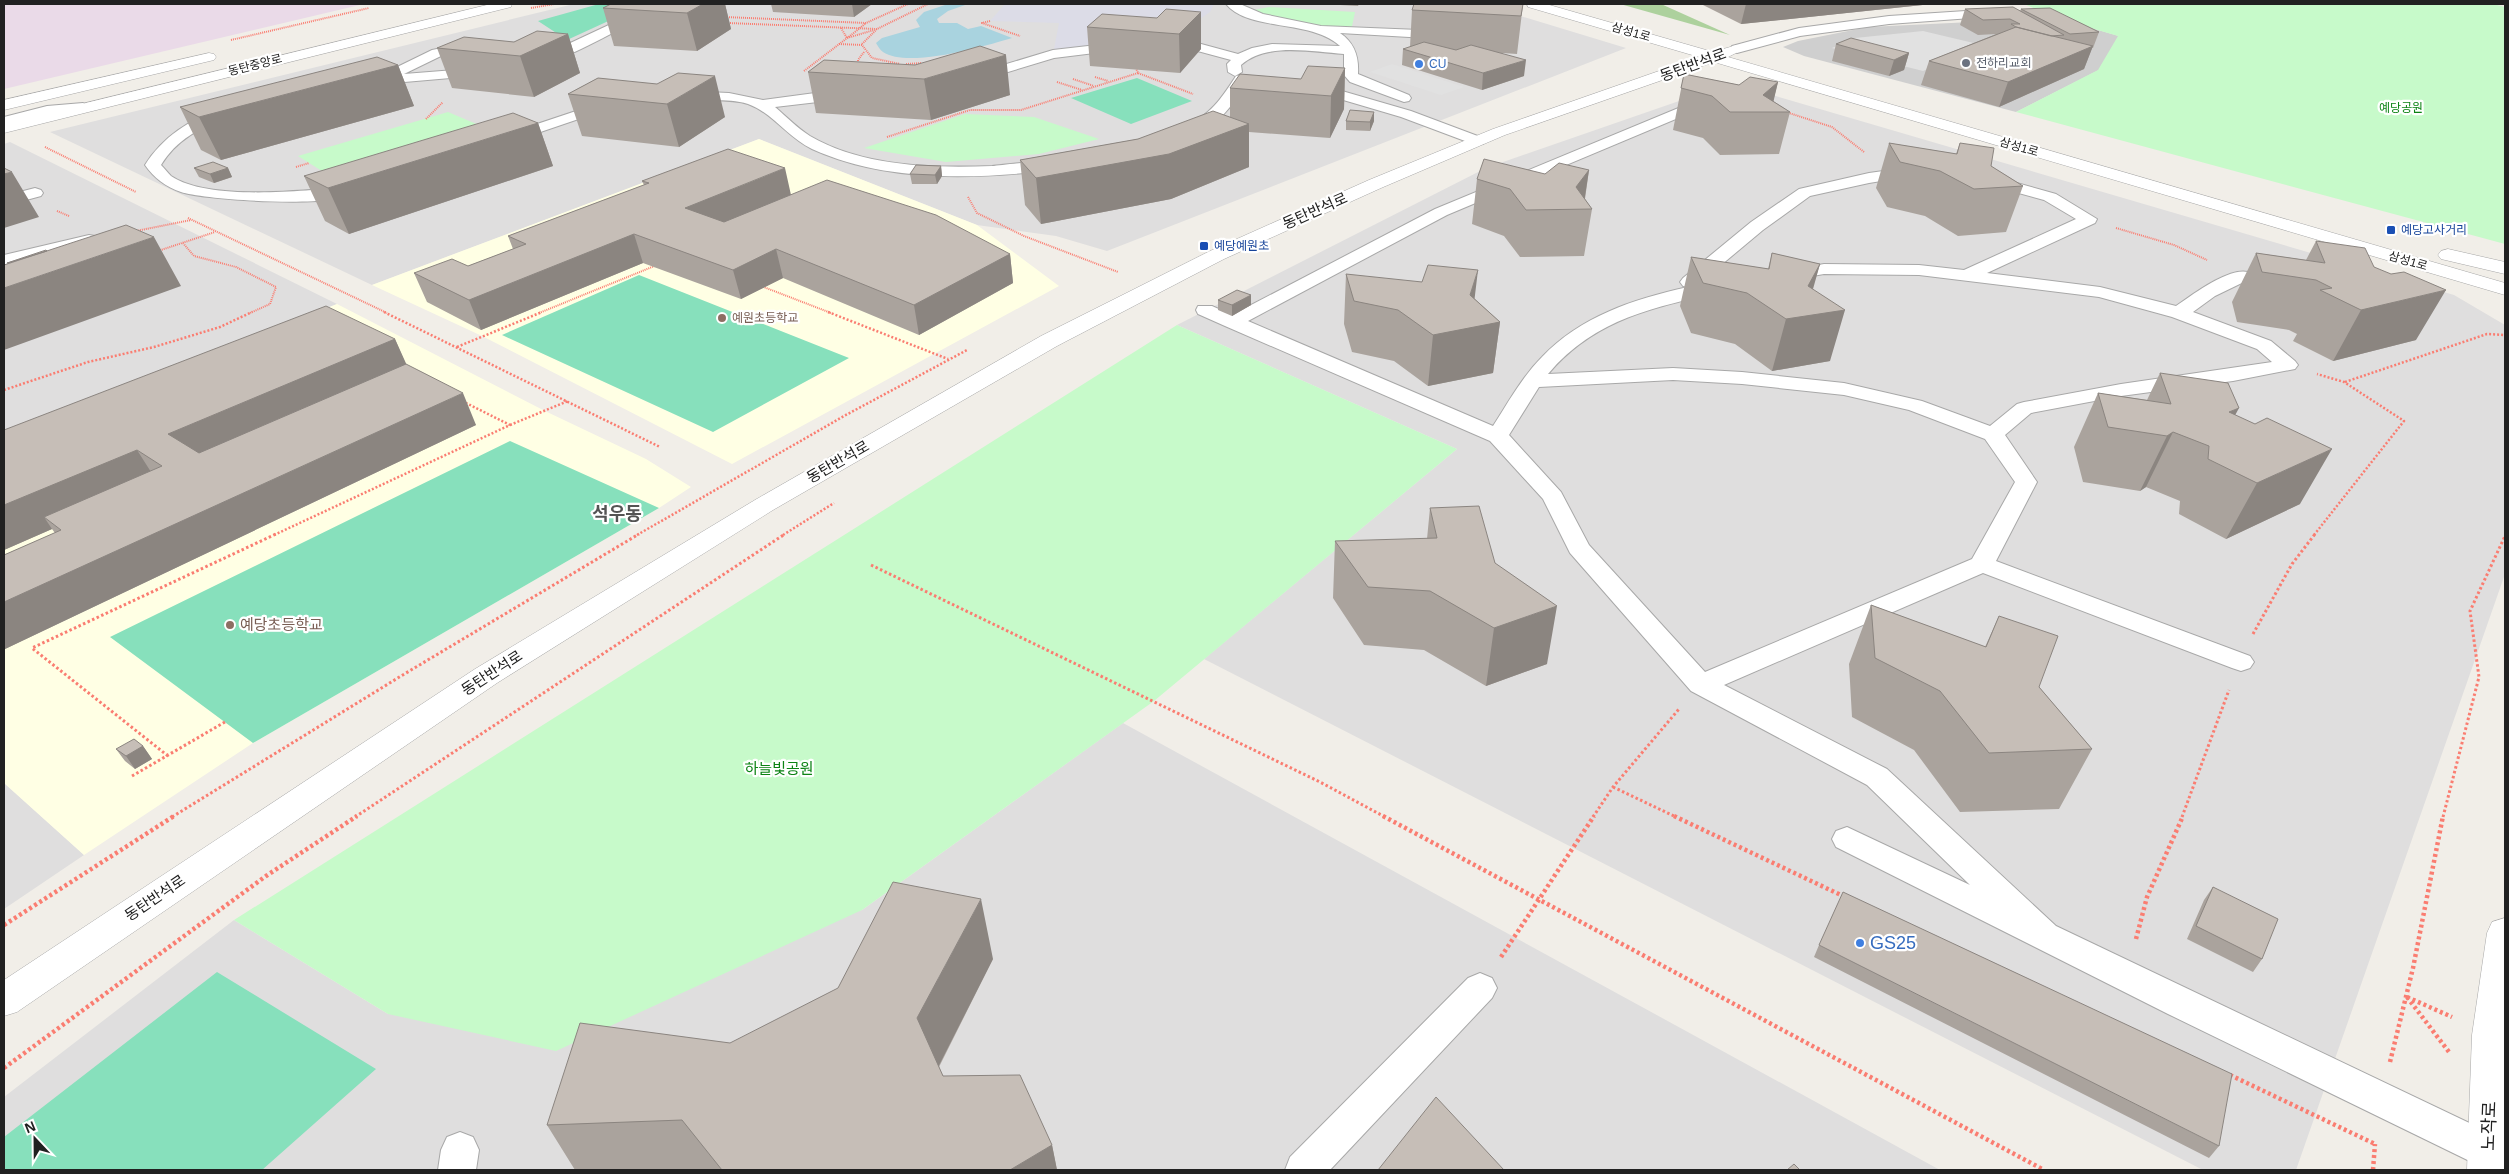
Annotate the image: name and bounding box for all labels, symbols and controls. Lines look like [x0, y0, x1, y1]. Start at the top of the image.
street label: 삼성1로 [1610, 20, 1652, 44]
street label: 동탄반석로 [1657, 45, 1728, 84]
street label: 동탄중앙로 [227, 52, 283, 78]
place label: 전하리교회 [1976, 56, 2031, 70]
place label: CU [1429, 57, 1446, 71]
marker: 전하리교회 [1960, 57, 1972, 69]
marker: CU [1413, 58, 1425, 70]
park label: 예당공원 [2379, 101, 2423, 115]
street label: 삼성1로 [1998, 135, 2040, 159]
street label: 동탄반석로 [1280, 189, 1350, 232]
place label: 예당고사거리 [2401, 223, 2467, 237]
marker: 예당고사거리 [2385, 224, 2397, 236]
place label: 예당예원초 [1214, 239, 1269, 253]
marker: 예당예원초 [1198, 240, 1210, 252]
street label: 삼성1로 [2387, 249, 2429, 273]
place label: 예원초등학교 [732, 311, 798, 325]
marker: 예원초등학교 [716, 312, 728, 324]
street label: 동탄반석로 [804, 437, 872, 486]
district label: 석우동 [592, 504, 642, 524]
place label: 예당초등학교 [240, 616, 323, 633]
marker: 예당초등학교 [224, 619, 236, 631]
street label: 동탄반석로 [458, 647, 525, 699]
park label: 하늘빛공원 [744, 760, 814, 777]
street label: 동탄반석로 [121, 871, 188, 924]
place label: GS25 [1870, 933, 1916, 953]
marker: GS25 [1854, 937, 1866, 949]
street label: 노작로 [2478, 1101, 2500, 1151]
north arrow [10, 1114, 60, 1164]
text: N [22, 1118, 38, 1136]

